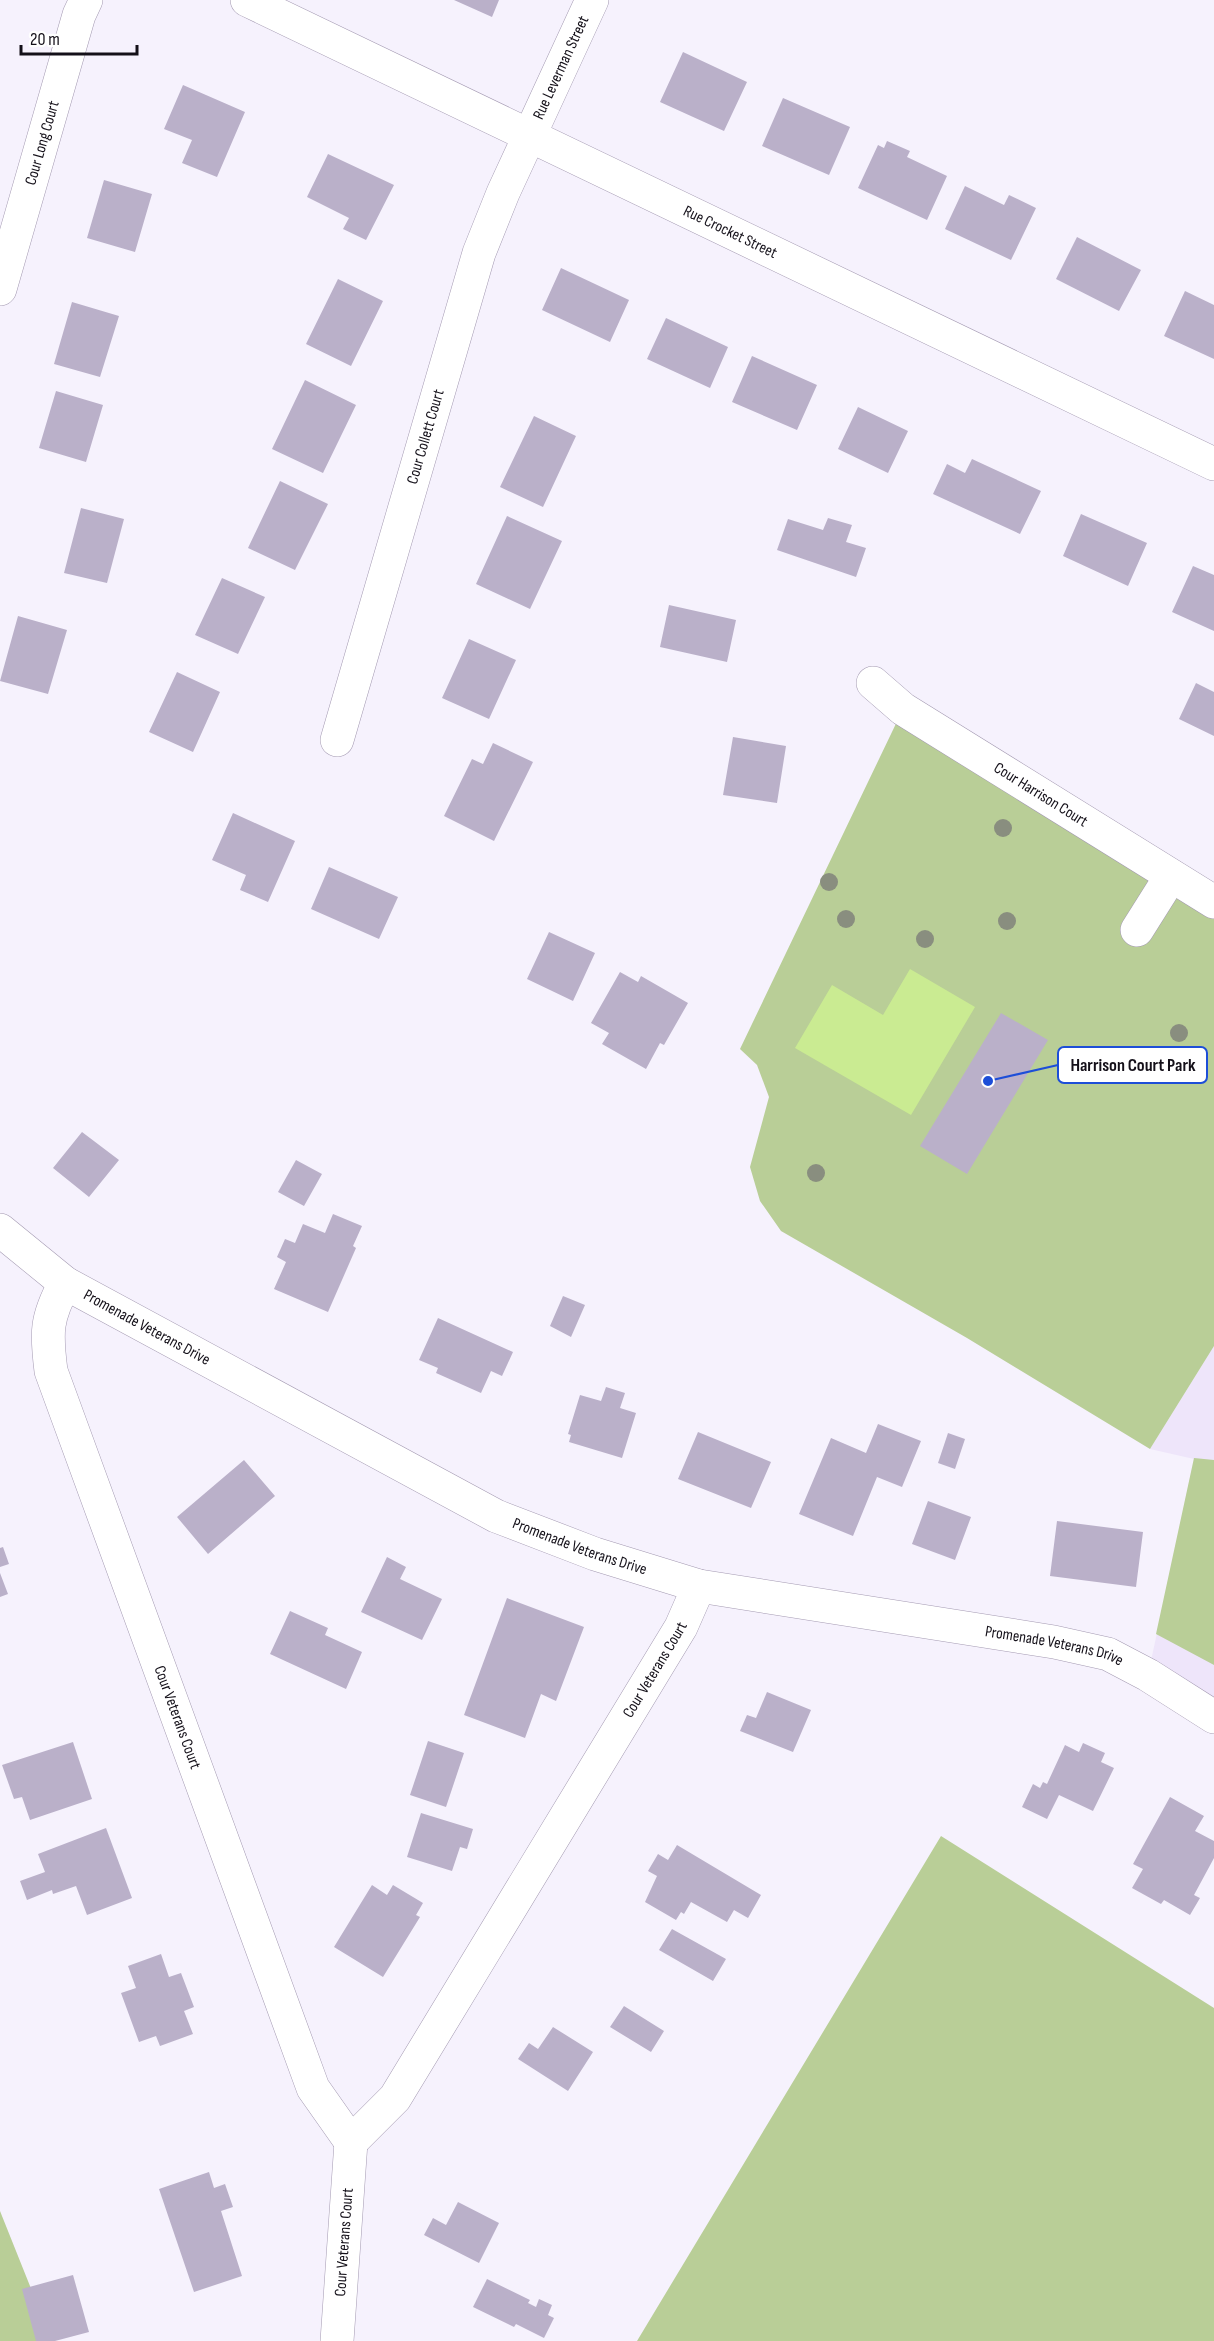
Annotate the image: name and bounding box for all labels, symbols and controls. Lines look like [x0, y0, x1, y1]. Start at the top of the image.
street label: Rue Leverman Street [529, 13, 593, 122]
scale bar [21, 18, 136, 56]
text: 20 m [30, 29, 60, 50]
street label: Cour Long Court [21, 98, 63, 187]
street label: Rue Crocket Street [680, 201, 780, 262]
street label: Cour Collett Court [403, 387, 448, 486]
street label: Cour Harrison Court [990, 758, 1091, 831]
callout: Harrison Court Park [1058, 1047, 1207, 1083]
text: Harrison Court Park [1070, 1055, 1196, 1076]
street label: Promenade Veterans Drive [80, 1285, 214, 1369]
street label: Promenade Veterans Drive [510, 1514, 649, 1579]
street label: Cour Veterans Court [619, 1619, 692, 1721]
street label: Promenade Veterans Drive [984, 1622, 1127, 1670]
street label: Cour Veterans Court [150, 1663, 205, 1772]
street label: Cour Veterans Court [331, 2187, 357, 2297]

